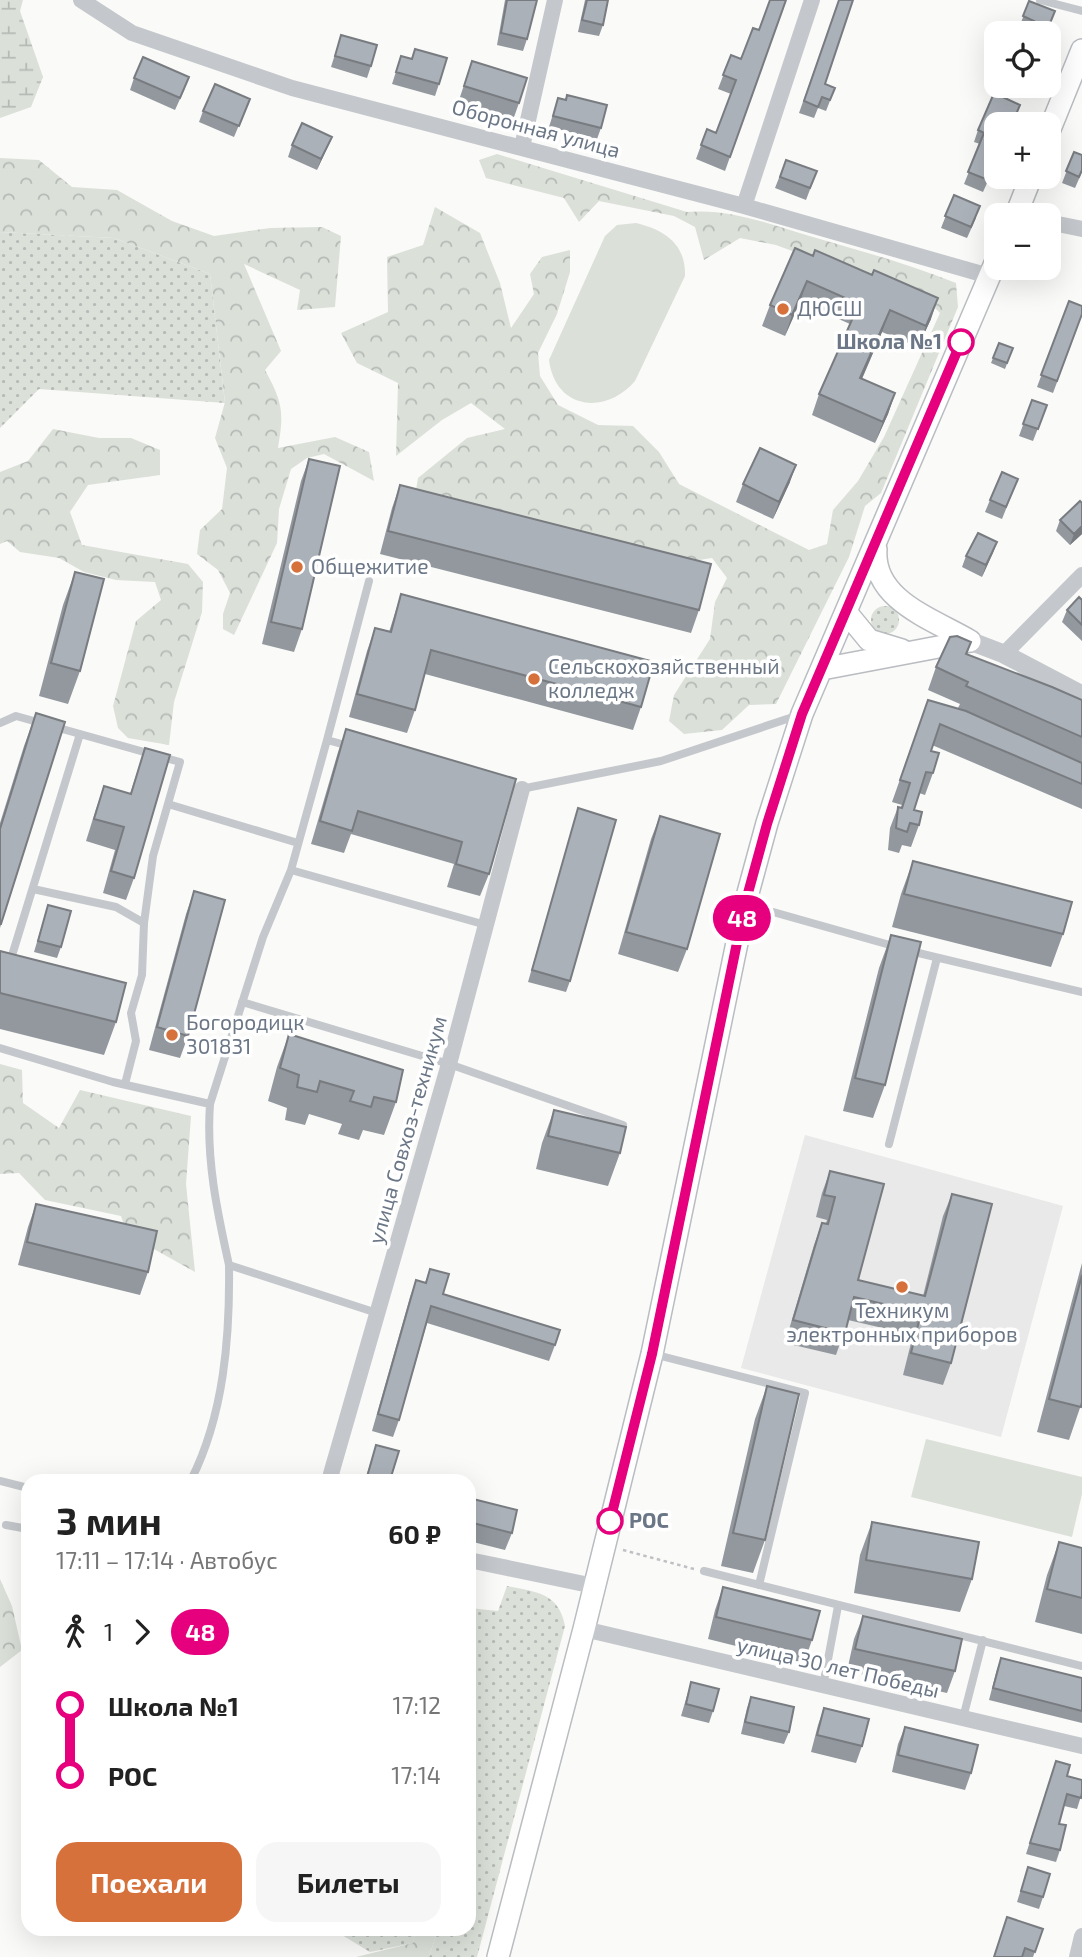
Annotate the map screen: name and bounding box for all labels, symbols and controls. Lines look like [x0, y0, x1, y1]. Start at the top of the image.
map controls [984, 21, 1061, 280]
button: locate [984, 21, 1061, 98]
street label: Оборонная улица [449, 93, 623, 163]
button: + [984, 112, 1061, 189]
button: − [984, 203, 1061, 280]
place label: ДЮСШ [797, 295, 863, 320]
marker: ДЮСШ [775, 301, 791, 317]
place label: Школа №1 [836, 328, 942, 353]
marker: Школа №1 [948, 329, 974, 355]
place label: Общежитие [311, 553, 429, 578]
marker: Общежитие [289, 559, 305, 575]
place label: Сельскохозяйственный колледж [548, 653, 779, 702]
marker: Сельскохозяйственный колледж [526, 671, 542, 687]
line badge: 48 [710, 895, 774, 941]
text: 48 [727, 903, 757, 932]
place label: Богородицк 301831 [186, 1009, 304, 1058]
street label: улица Совхоз-техникум [362, 1013, 452, 1247]
marker: Богородицк 301831 [164, 1027, 180, 1043]
marker: Техникум электронных приборов [894, 1279, 910, 1295]
place label: Техникум электронных приборов [786, 1297, 1018, 1346]
text: 3 мин [56, 1497, 162, 1543]
place label: РОС [629, 1507, 669, 1532]
marker: РОС [597, 1508, 623, 1534]
text: 60 ₽ [388, 1518, 441, 1549]
text: 17:11 – 17:14 · Автобус [56, 1546, 278, 1574]
icon: walk [56, 1613, 94, 1651]
icon: forward [123, 1613, 161, 1651]
text: 48 [185, 1617, 215, 1646]
text: 1 [104, 1618, 113, 1646]
street label: улица 30 лет Победы [735, 1631, 942, 1703]
text: Школа №1 [108, 1690, 239, 1721]
text: 17:12 [393, 1691, 441, 1719]
text: РОС [108, 1760, 157, 1791]
text: 17:14 [391, 1761, 441, 1789]
button: Поехали [56, 1842, 242, 1922]
button: Билеты [256, 1842, 441, 1922]

